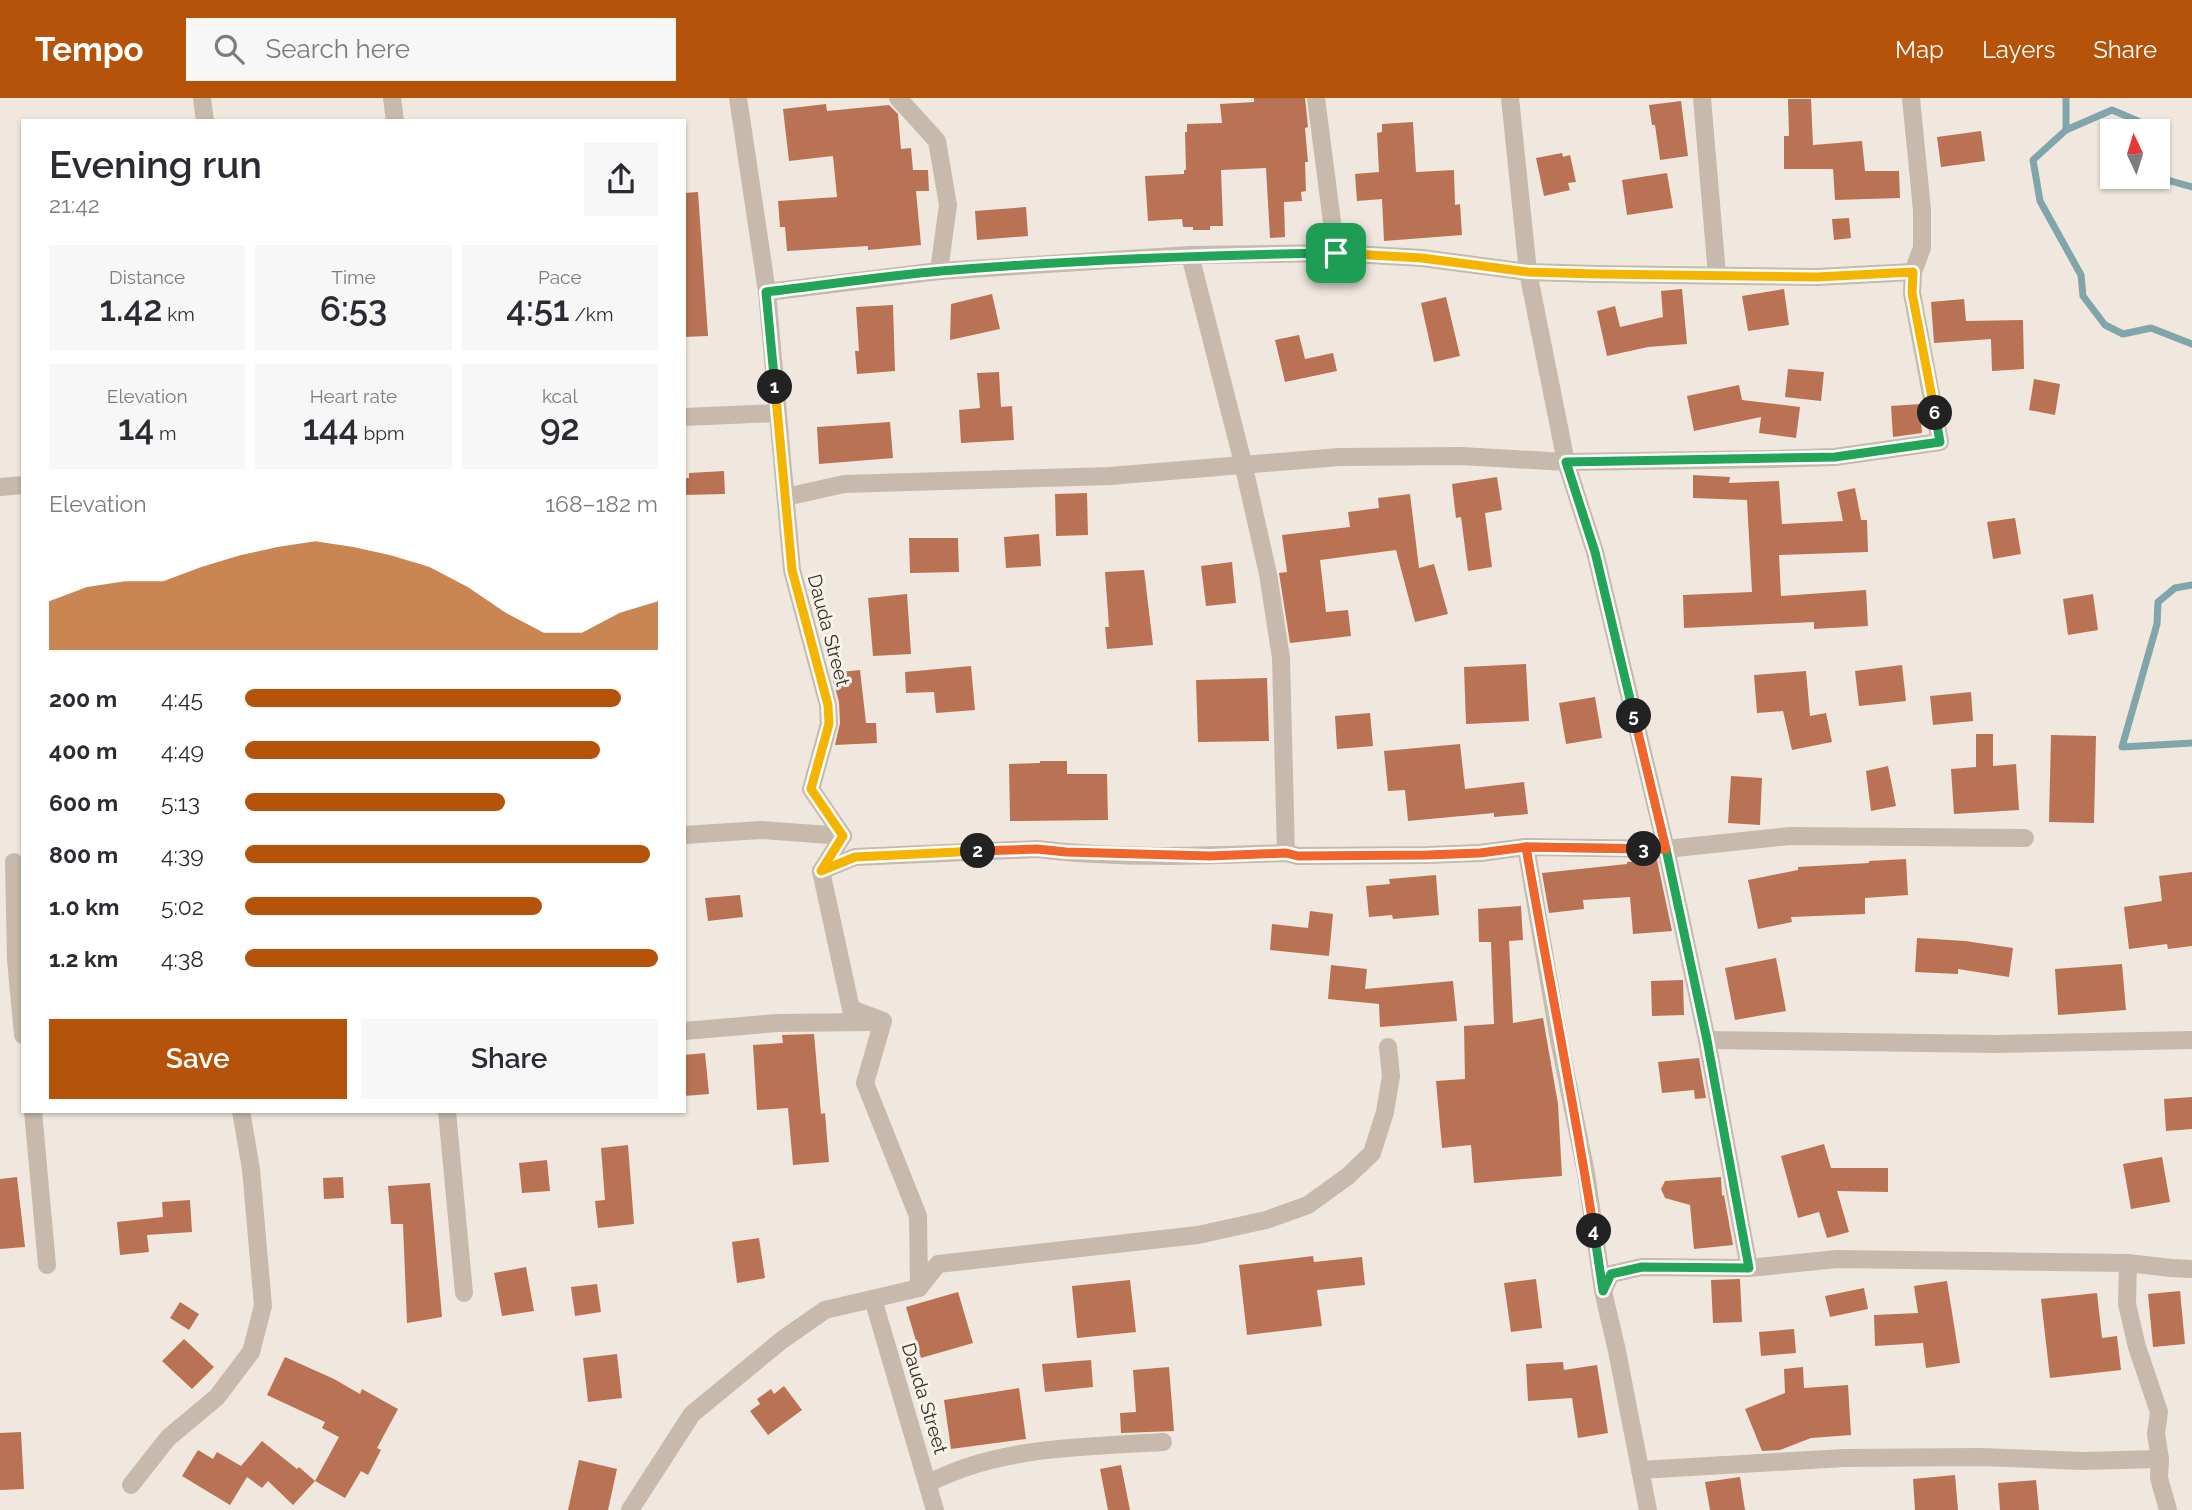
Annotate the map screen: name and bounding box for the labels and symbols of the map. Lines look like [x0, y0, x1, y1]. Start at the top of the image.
north arrow [2100, 119, 2170, 189]
pin [1306, 223, 1366, 283]
pin: 1 [758, 370, 792, 404]
pin: 6 [1918, 396, 1952, 430]
street label: Dauda Street [804, 572, 855, 689]
pin: 5 [1616, 698, 1652, 734]
pin: 3 [1626, 832, 1662, 866]
pin: 2 [960, 834, 996, 868]
pin: 4 [1576, 1214, 1612, 1248]
street label: Dauda Street [898, 1340, 952, 1457]

